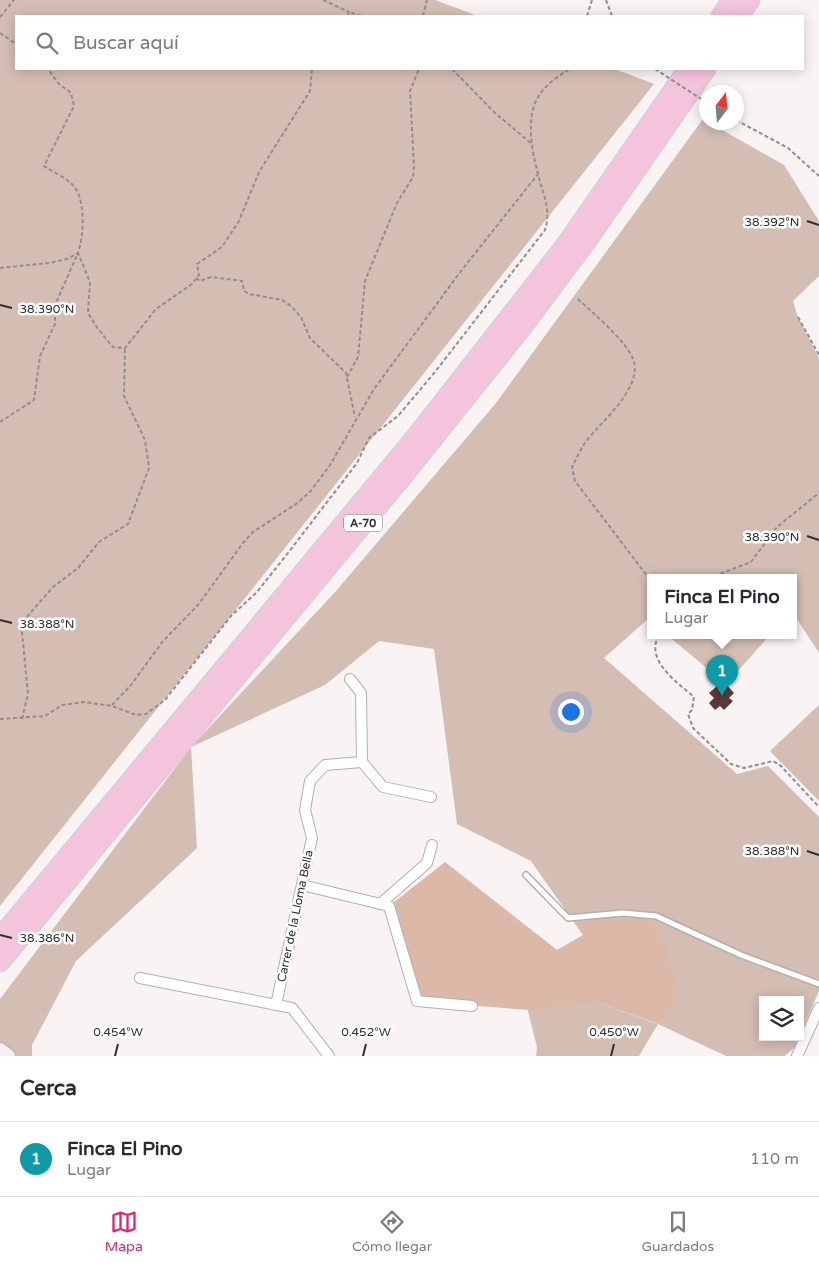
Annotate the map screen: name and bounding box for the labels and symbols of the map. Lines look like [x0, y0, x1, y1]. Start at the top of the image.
north arrow [699, 85, 744, 130]
text: 38.392°N [745, 215, 799, 229]
text: 38.390°N [20, 302, 74, 316]
road number: A-70 [344, 514, 382, 532]
text: 38.390°N [745, 530, 799, 544]
text: 38.388°N [20, 617, 74, 631]
pin: 1 [706, 655, 738, 696]
your location [558, 699, 584, 725]
text: 38.388°N [745, 844, 799, 858]
street label: Carrer de la Lloma Bella [274, 849, 316, 983]
text: 38.386°N [20, 931, 74, 945]
text: 0.454°W [93, 1025, 143, 1039]
text: 0.452°W [341, 1025, 391, 1039]
text: 0.450°W [589, 1025, 639, 1039]

